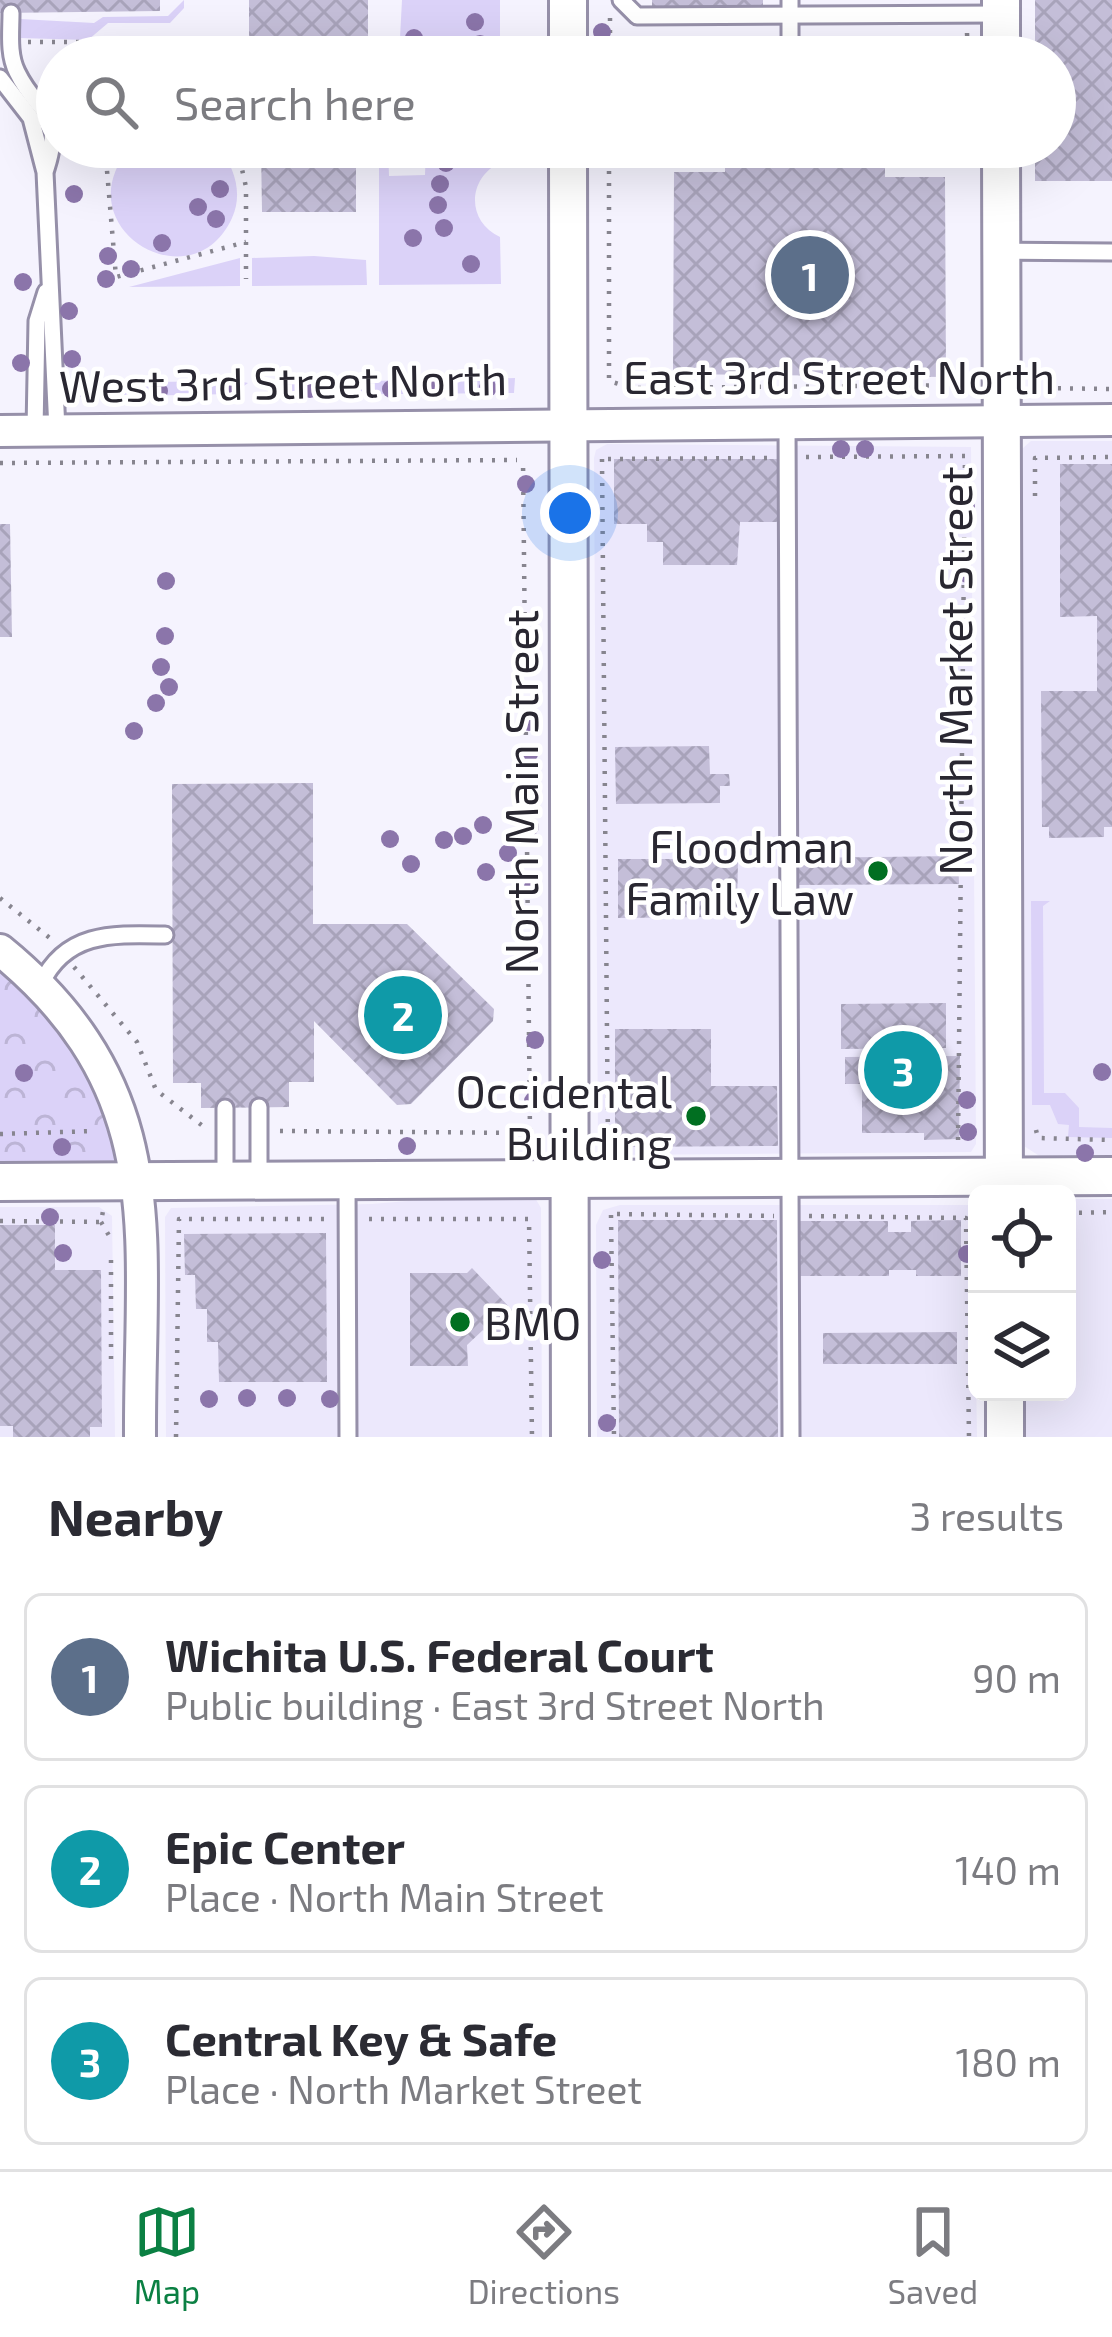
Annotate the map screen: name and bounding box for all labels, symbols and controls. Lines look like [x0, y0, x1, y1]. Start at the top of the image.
search box [36, 36, 1076, 168]
icon: search [78, 69, 144, 135]
text: Search here [174, 75, 416, 129]
pin: 1 [771, 230, 849, 320]
street label: East 3rd Street North [623, 349, 1055, 403]
street label: West 3rd Street North [58, 350, 508, 412]
street label: North Market Street [927, 466, 981, 876]
your location [540, 483, 600, 543]
street label: North Main Street [493, 609, 547, 975]
place label: Floodman Family Law [625, 818, 854, 924]
marker: Floodman Family Law [865, 858, 891, 884]
pin: 2 [364, 970, 442, 1060]
pin: 3 [864, 1025, 942, 1115]
place label: Occidental Building [456, 1063, 672, 1169]
marker: Occidental Building [683, 1103, 709, 1129]
map controls [968, 1185, 1076, 1401]
button: locate [968, 1185, 1076, 1293]
button: layers [968, 1293, 1076, 1401]
place label: BMO [484, 1295, 581, 1349]
marker: BMO [447, 1309, 473, 1335]
text: Nearby [48, 1485, 223, 1546]
text: 3 results [910, 1492, 1064, 1539]
text: Wichita U.S. Federal Court [165, 1627, 714, 1681]
text: 1 [82, 1654, 98, 1701]
text: 90 m [972, 1654, 1061, 1701]
text: Public building · East 3rd Street North [165, 1681, 825, 1728]
text: Epic Center [165, 1819, 405, 1873]
text: 2 [79, 1846, 101, 1893]
text: 140 m [955, 1846, 1061, 1893]
text: Place · North Main Street [165, 1873, 604, 1920]
text: Central Key & Safe [165, 2011, 557, 2065]
text: 3 [79, 2038, 101, 2085]
text: 180 m [955, 2038, 1061, 2085]
text: Place · North Market Street [165, 2065, 642, 2112]
tab: Map [134, 2199, 200, 2311]
tab: Directions [468, 2199, 620, 2311]
tab: Saved [888, 2199, 978, 2311]

